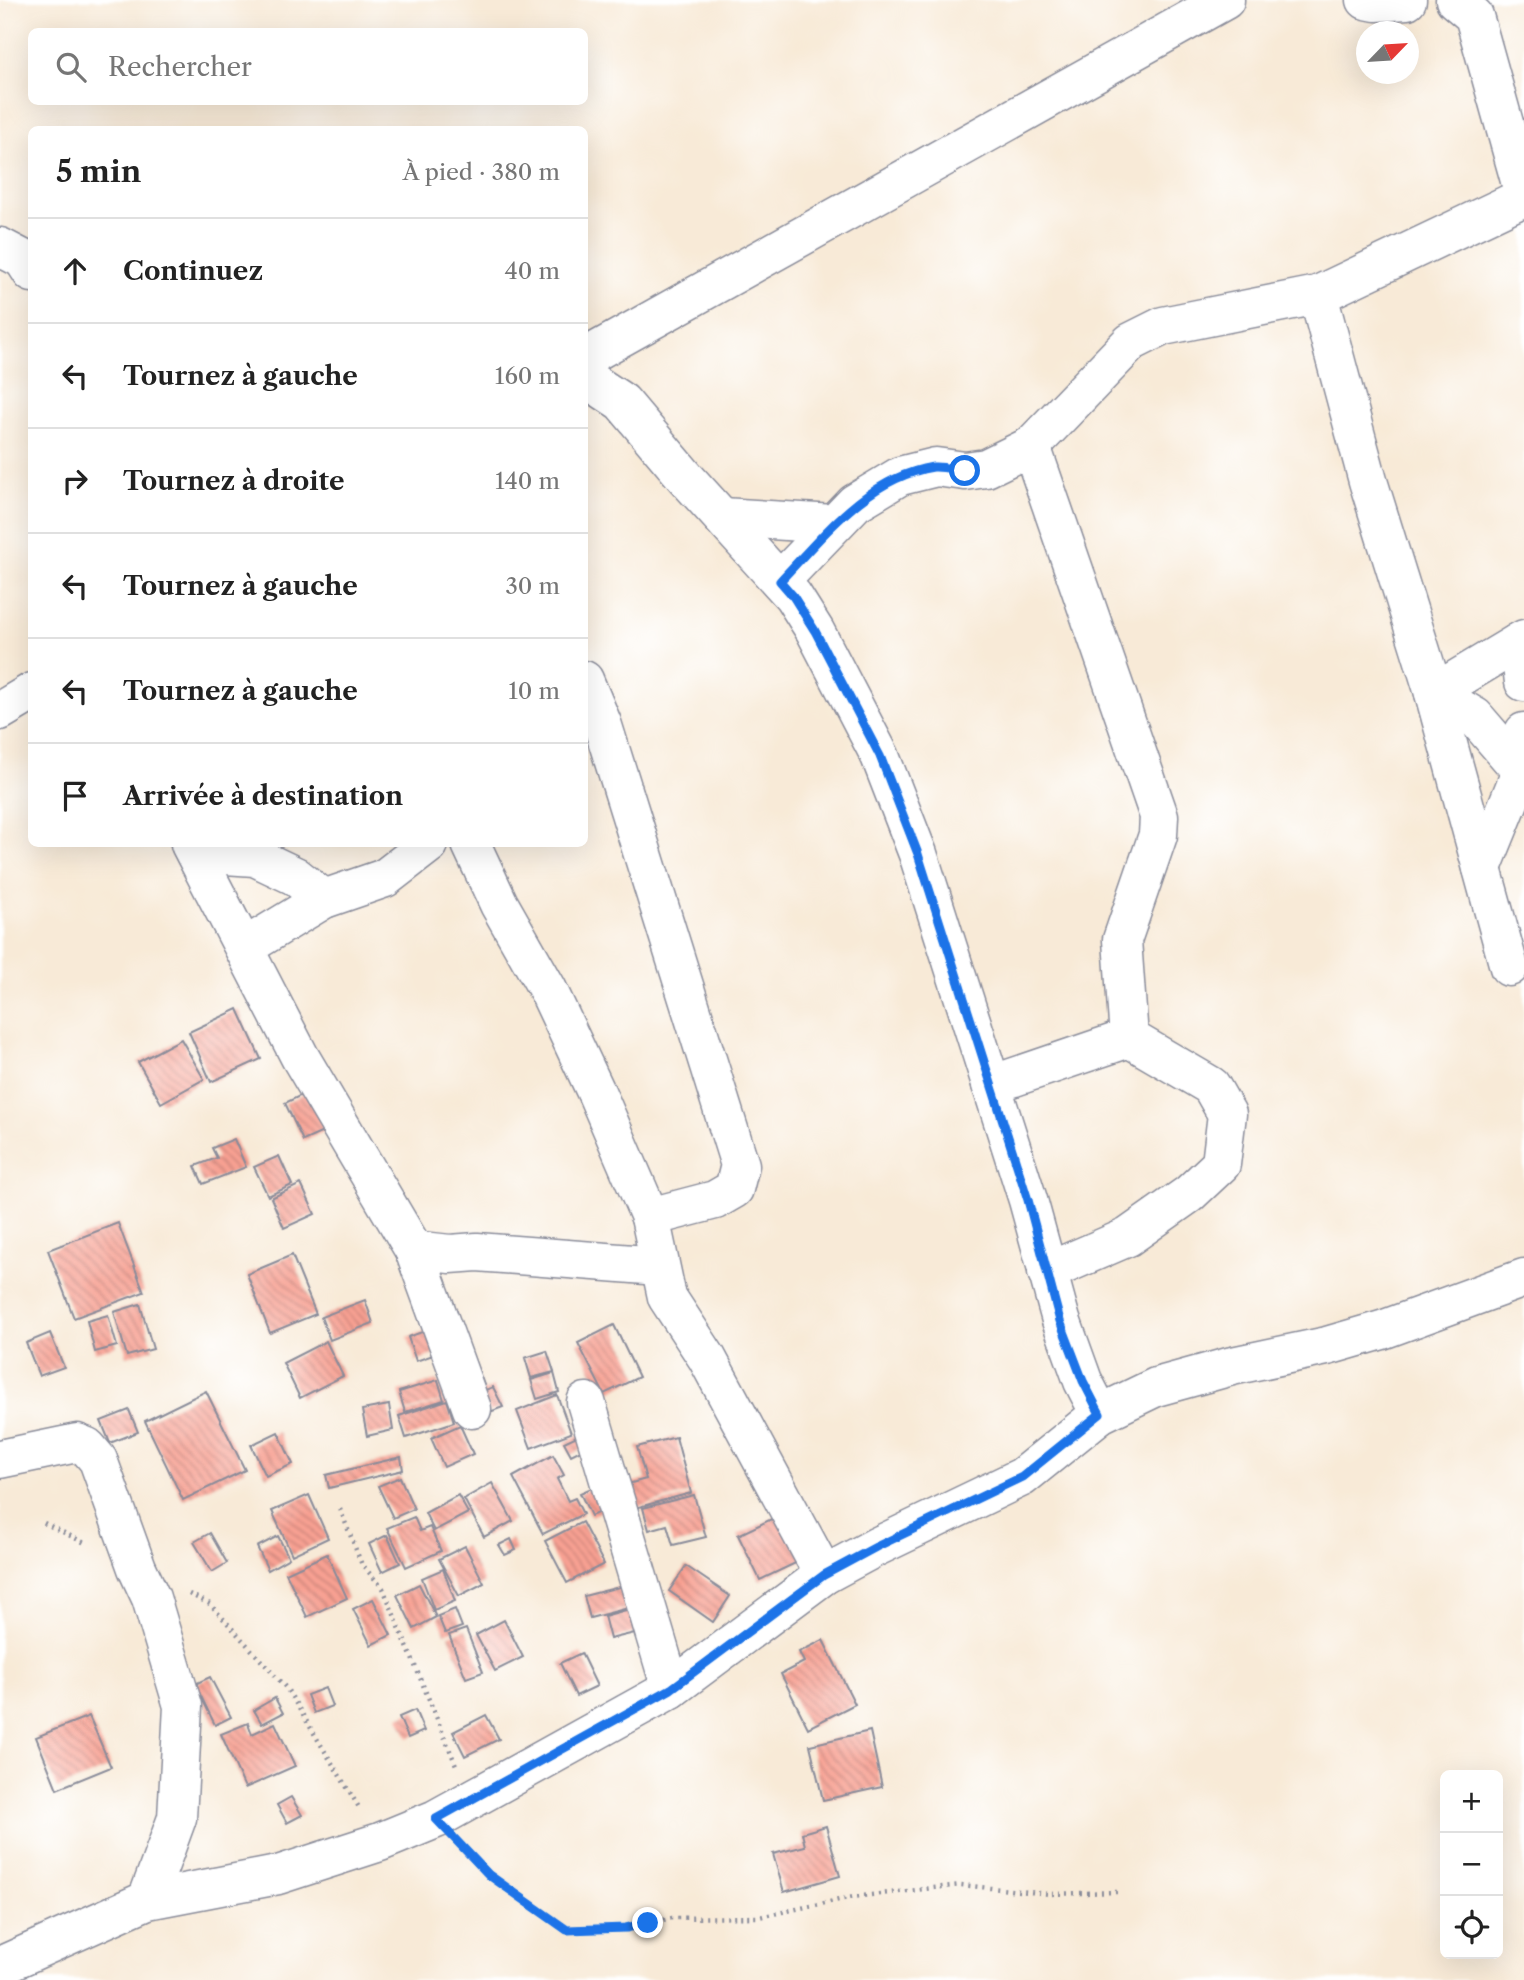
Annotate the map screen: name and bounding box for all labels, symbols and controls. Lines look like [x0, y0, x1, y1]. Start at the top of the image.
north arrow [1356, 21, 1419, 84]
search box [28, 28, 588, 105]
icon: search [52, 48, 90, 86]
text: Rechercher [108, 51, 252, 83]
text: 5 min [56, 153, 141, 190]
text: À pied · 380 m [402, 158, 560, 186]
icon: ahead [56, 252, 94, 290]
text: Continuez [123, 255, 263, 287]
text: 40 m [505, 257, 560, 285]
icon: left [56, 357, 94, 395]
text: Tournez à gauche [123, 360, 358, 392]
text: 160 m [495, 362, 560, 390]
route start [949, 455, 980, 486]
icon: right [56, 462, 94, 500]
text: Tournez à droite [123, 465, 345, 497]
text: 140 m [495, 467, 560, 495]
icon: left [56, 567, 94, 605]
text: Tournez à gauche [123, 570, 358, 602]
text: 30 m [505, 572, 560, 600]
icon: left [56, 672, 94, 710]
text: Tournez à gauche [123, 675, 358, 707]
text: 10 m [508, 677, 560, 705]
icon: arrive [56, 777, 94, 815]
text: Arrivée à destination [123, 780, 403, 812]
map controls [1440, 1770, 1503, 1959]
button: + [1440, 1770, 1503, 1833]
button: − [1440, 1833, 1503, 1896]
button: locate [1440, 1896, 1503, 1959]
route end [632, 1907, 663, 1938]

